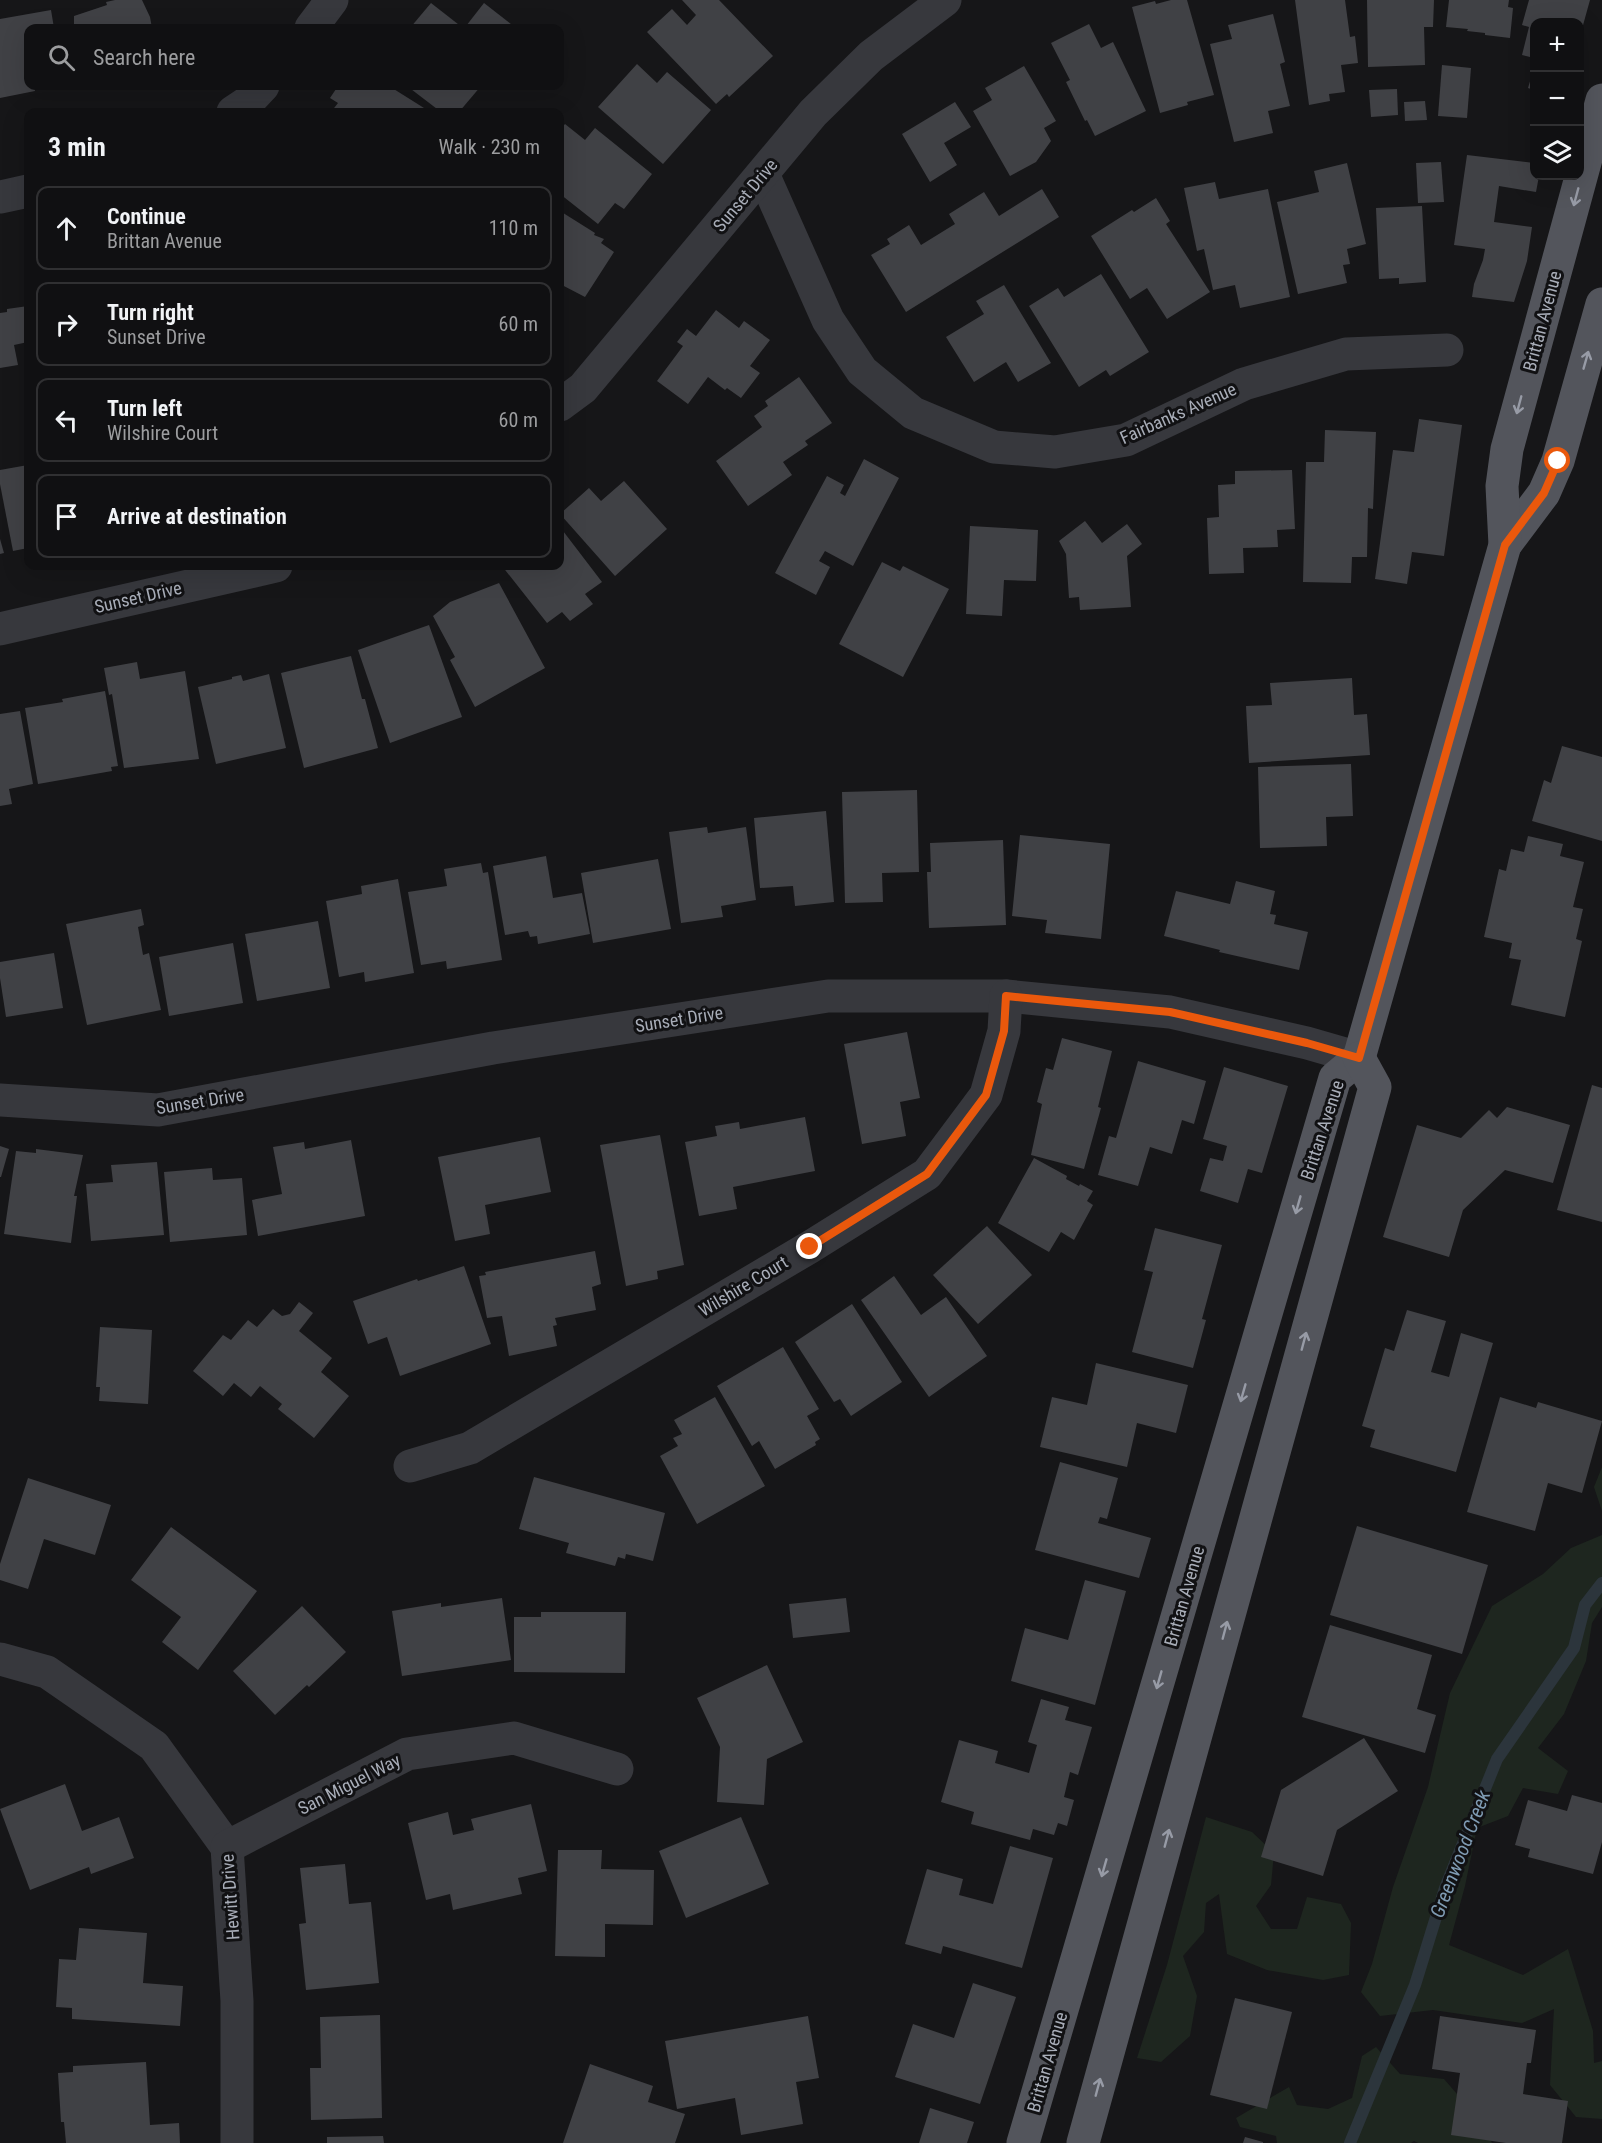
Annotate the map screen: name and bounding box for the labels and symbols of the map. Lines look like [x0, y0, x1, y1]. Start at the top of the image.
street label: Sunset Drive [708, 154, 782, 236]
one-way arrow [1569, 187, 1581, 206]
street label: Brittan Avenue [1518, 268, 1566, 374]
one-way arrow [1581, 350, 1593, 369]
street label: Fairbanks Avenue [1117, 378, 1239, 448]
one-way arrow [1513, 395, 1524, 414]
route start [1544, 447, 1570, 473]
street label: Sunset Drive [92, 577, 184, 617]
street label: Sunset Drive [634, 1002, 724, 1036]
street label: Brittan Avenue [1296, 1078, 1348, 1182]
street label: Sunset Drive [155, 1084, 245, 1118]
one-way arrow [1292, 1196, 1303, 1215]
route end [796, 1233, 822, 1259]
street label: Wilshire Court [695, 1251, 791, 1321]
one-way arrow [1299, 1331, 1311, 1350]
one-way arrow [1237, 1383, 1248, 1402]
street label: Brittan Avenue [1160, 1543, 1208, 1649]
one-way arrow [1219, 1621, 1231, 1640]
one-way arrow [1153, 1671, 1164, 1690]
street label: San Miguel Way [294, 1749, 404, 1819]
water label: Greenwood Creek [1425, 1786, 1496, 1921]
one-way arrow [1162, 1829, 1173, 1848]
street label: Hewitt Drive [217, 1853, 243, 1941]
one-way arrow [1098, 1858, 1109, 1877]
street label: Brittan Avenue [1023, 2009, 1071, 2115]
one-way arrow [1093, 2077, 1104, 2096]

